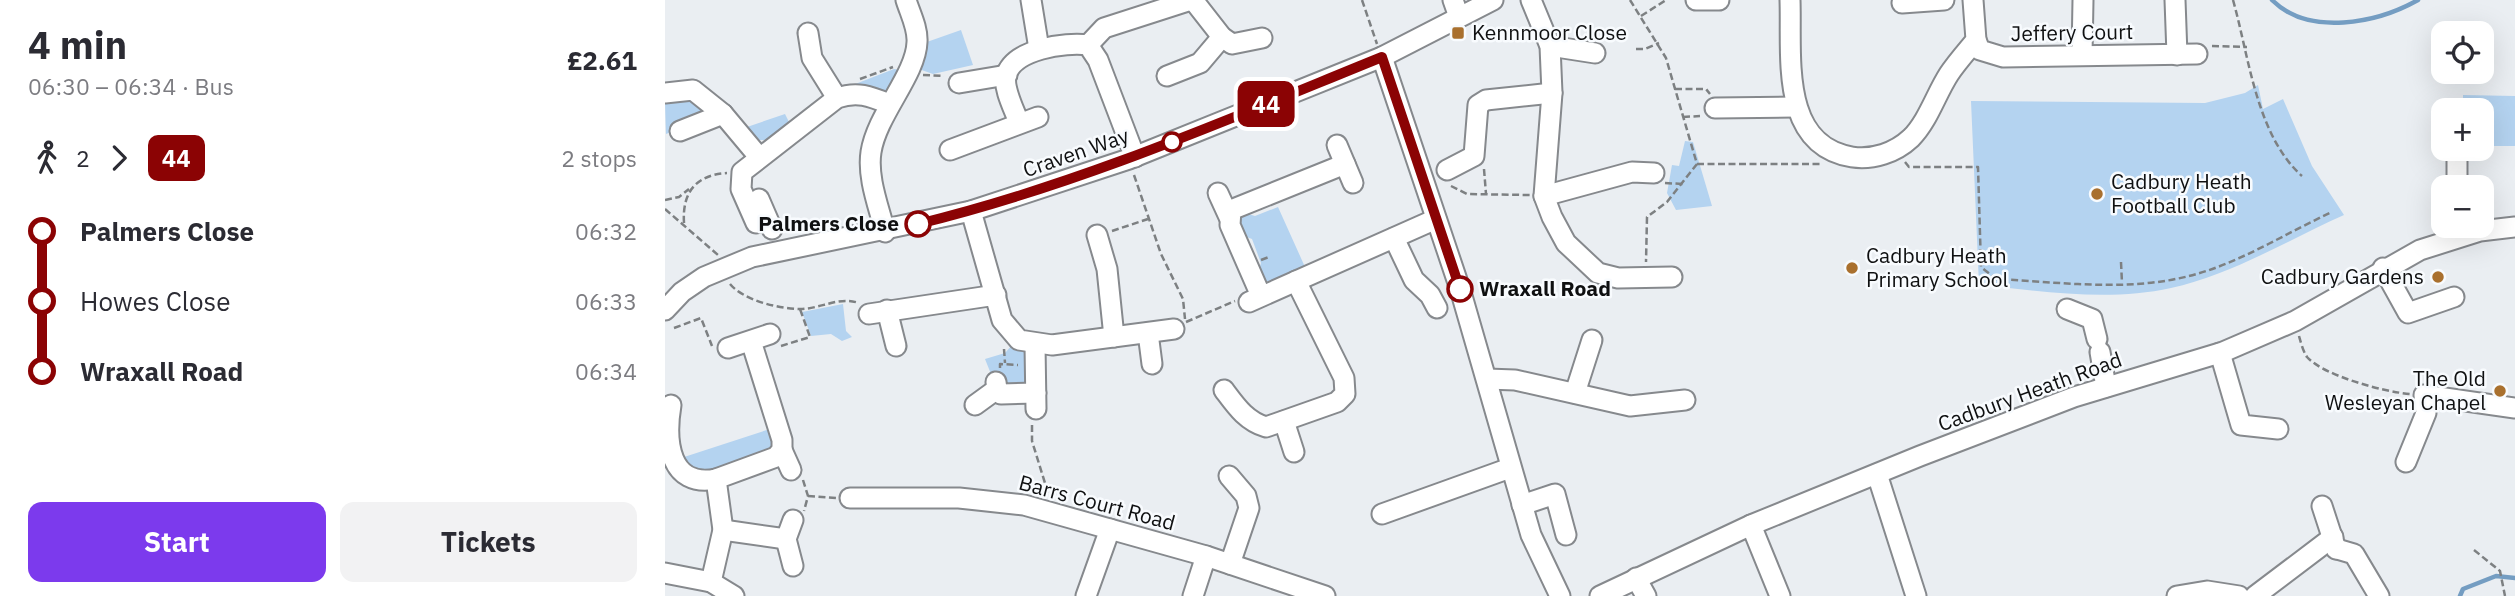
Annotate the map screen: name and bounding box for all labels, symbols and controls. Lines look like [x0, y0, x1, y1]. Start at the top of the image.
street label: Jeffery Court [2010, 17, 2133, 47]
place label: Kennmoor Close [1472, 18, 1627, 46]
text: 4 min [28, 20, 127, 69]
map controls [2431, 21, 2494, 238]
button: locate [2431, 21, 2494, 84]
marker: Kennmoor Close [1450, 25, 1466, 41]
text: £2.61 [567, 43, 637, 77]
text: 06:30 – 06:34 · Bus [28, 71, 234, 101]
line badge: 44 [1235, 81, 1297, 127]
text: 44 [1252, 88, 1280, 120]
button: + [2431, 98, 2494, 161]
street label: Craven Way [1019, 121, 1133, 183]
unlabelled marker [1162, 132, 1182, 152]
icon: walk [28, 139, 66, 177]
icon: forward [100, 139, 138, 177]
text: 44 [162, 142, 191, 174]
text: 2 [76, 143, 90, 173]
text: 2 stops [561, 143, 637, 173]
place label: Cadbury Heath Football Club [2111, 167, 2252, 219]
button: − [2431, 175, 2494, 238]
marker: Cadbury Heath Football Club [2089, 186, 2105, 202]
place label: Palmers Close [758, 209, 899, 237]
marker: Palmers Close [905, 211, 931, 237]
text: Palmers Close [80, 214, 254, 248]
text: 06:32 [575, 216, 637, 246]
place label: Cadbury Heath Primary School [1866, 241, 2009, 293]
marker: Cadbury Heath Primary School [1844, 260, 1860, 276]
place label: Cadbury Gardens [2261, 262, 2424, 290]
marker: Cadbury Gardens [2430, 269, 2446, 285]
place label: Wraxall Road [1479, 274, 1611, 302]
marker: Wraxall Road [1447, 276, 1473, 302]
text: Howes Close [80, 284, 230, 318]
text: 06:33 [575, 286, 637, 316]
street label: Cadbury Heath Road [1934, 345, 2126, 437]
text: Wraxall Road [80, 354, 243, 388]
text: 06:34 [575, 356, 637, 386]
place label: The Old Wesleyan Chapel [2325, 364, 2486, 416]
marker: The Old Wesleyan Chapel [2492, 383, 2508, 399]
street label: Barrs Court Road [1016, 468, 1178, 536]
button: Start [28, 502, 326, 582]
button: Tickets [340, 502, 637, 582]

